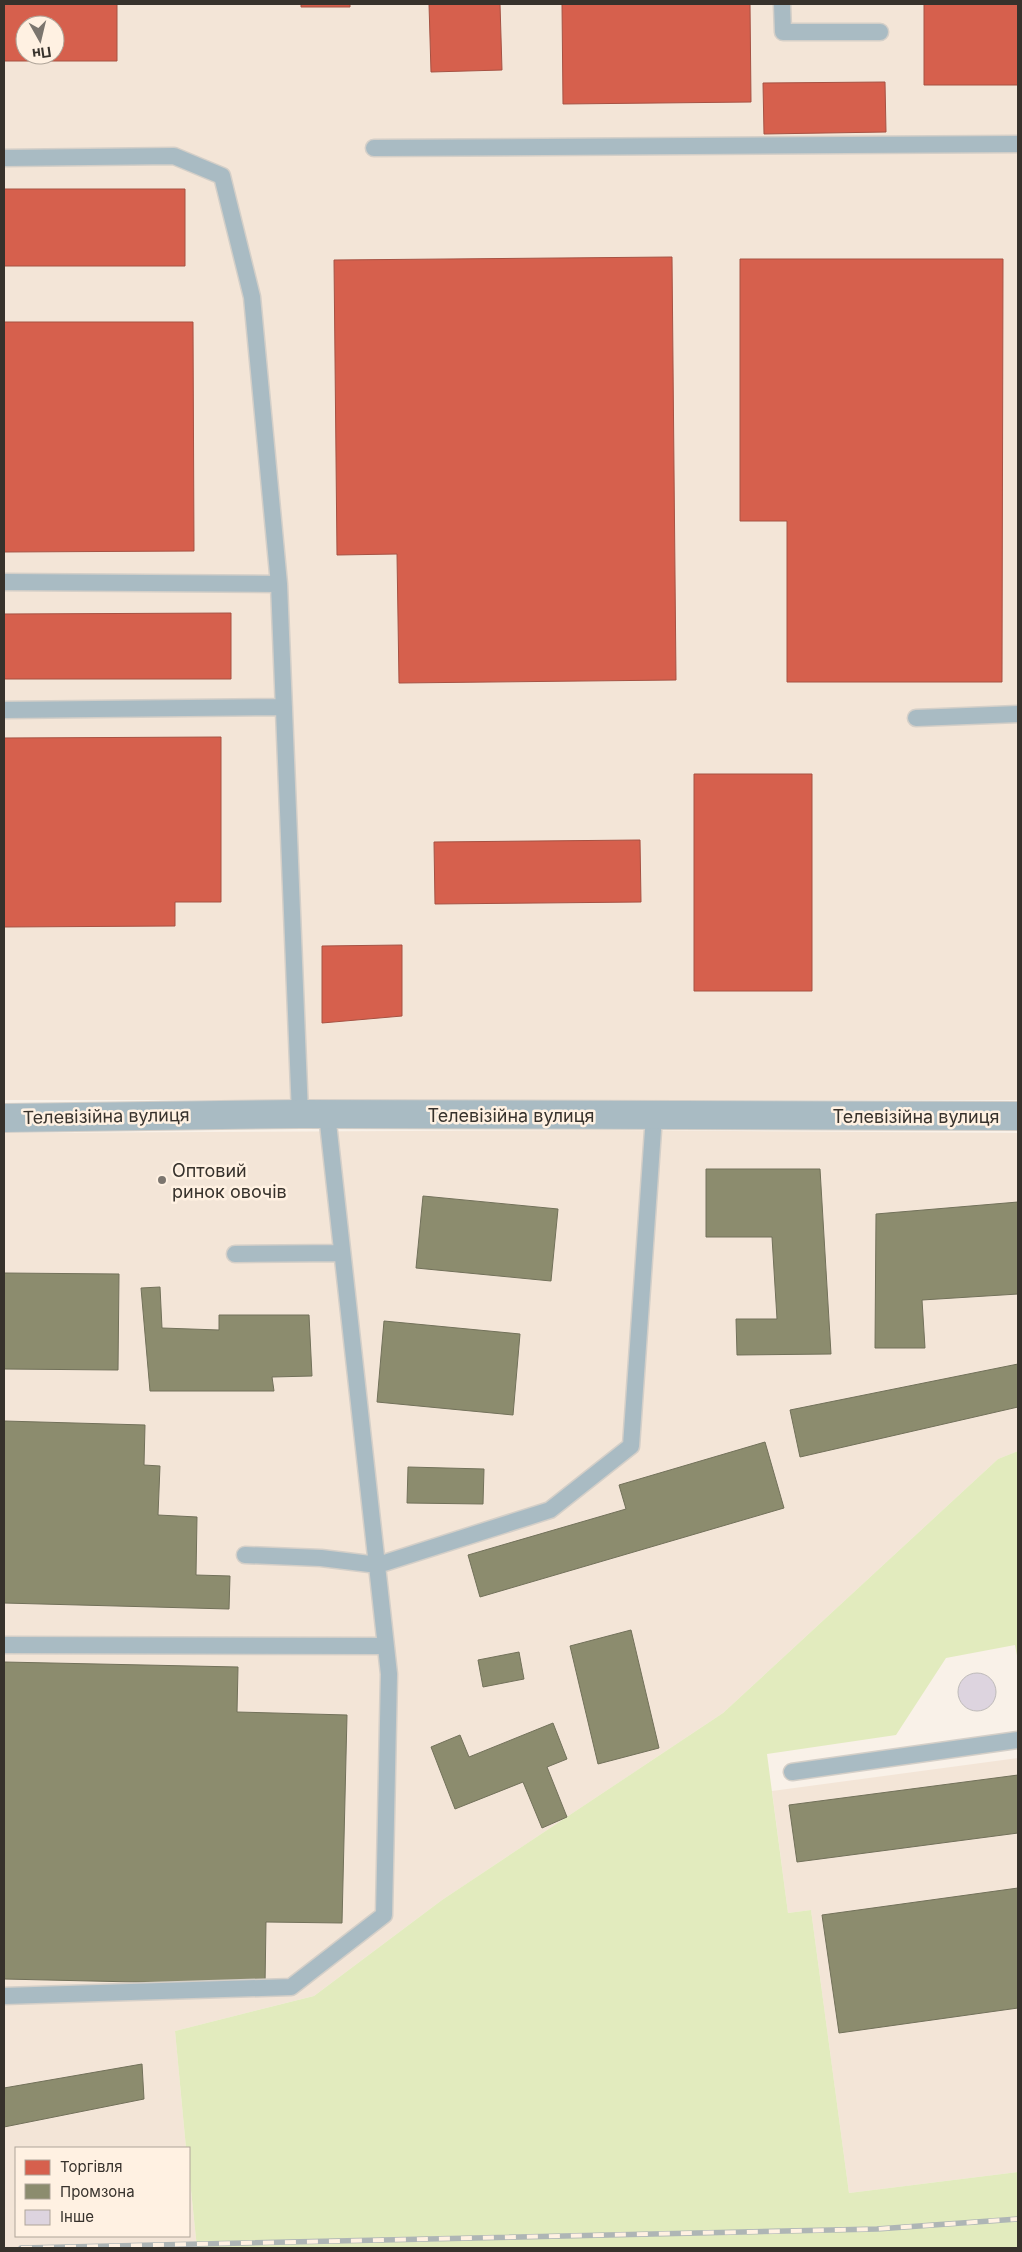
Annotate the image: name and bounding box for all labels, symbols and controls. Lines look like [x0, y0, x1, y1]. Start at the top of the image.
north arrow [15, 15, 65, 65]
text: Пн [31, 44, 53, 63]
street label: Телевізійна вулиця [22, 1104, 190, 1128]
street label: Телевізійна вулиця [428, 1105, 594, 1126]
street label: Телевізійна вулиця [833, 1106, 999, 1127]
place label: Оптовий ринок овочів [172, 1160, 287, 1202]
marker: Оптовий ринок овочів [156, 1174, 168, 1186]
legend [15, 2147, 190, 2237]
text: Торгівля [60, 2157, 123, 2176]
text: Промзона [60, 2182, 135, 2201]
text: Інше [60, 2207, 94, 2226]

